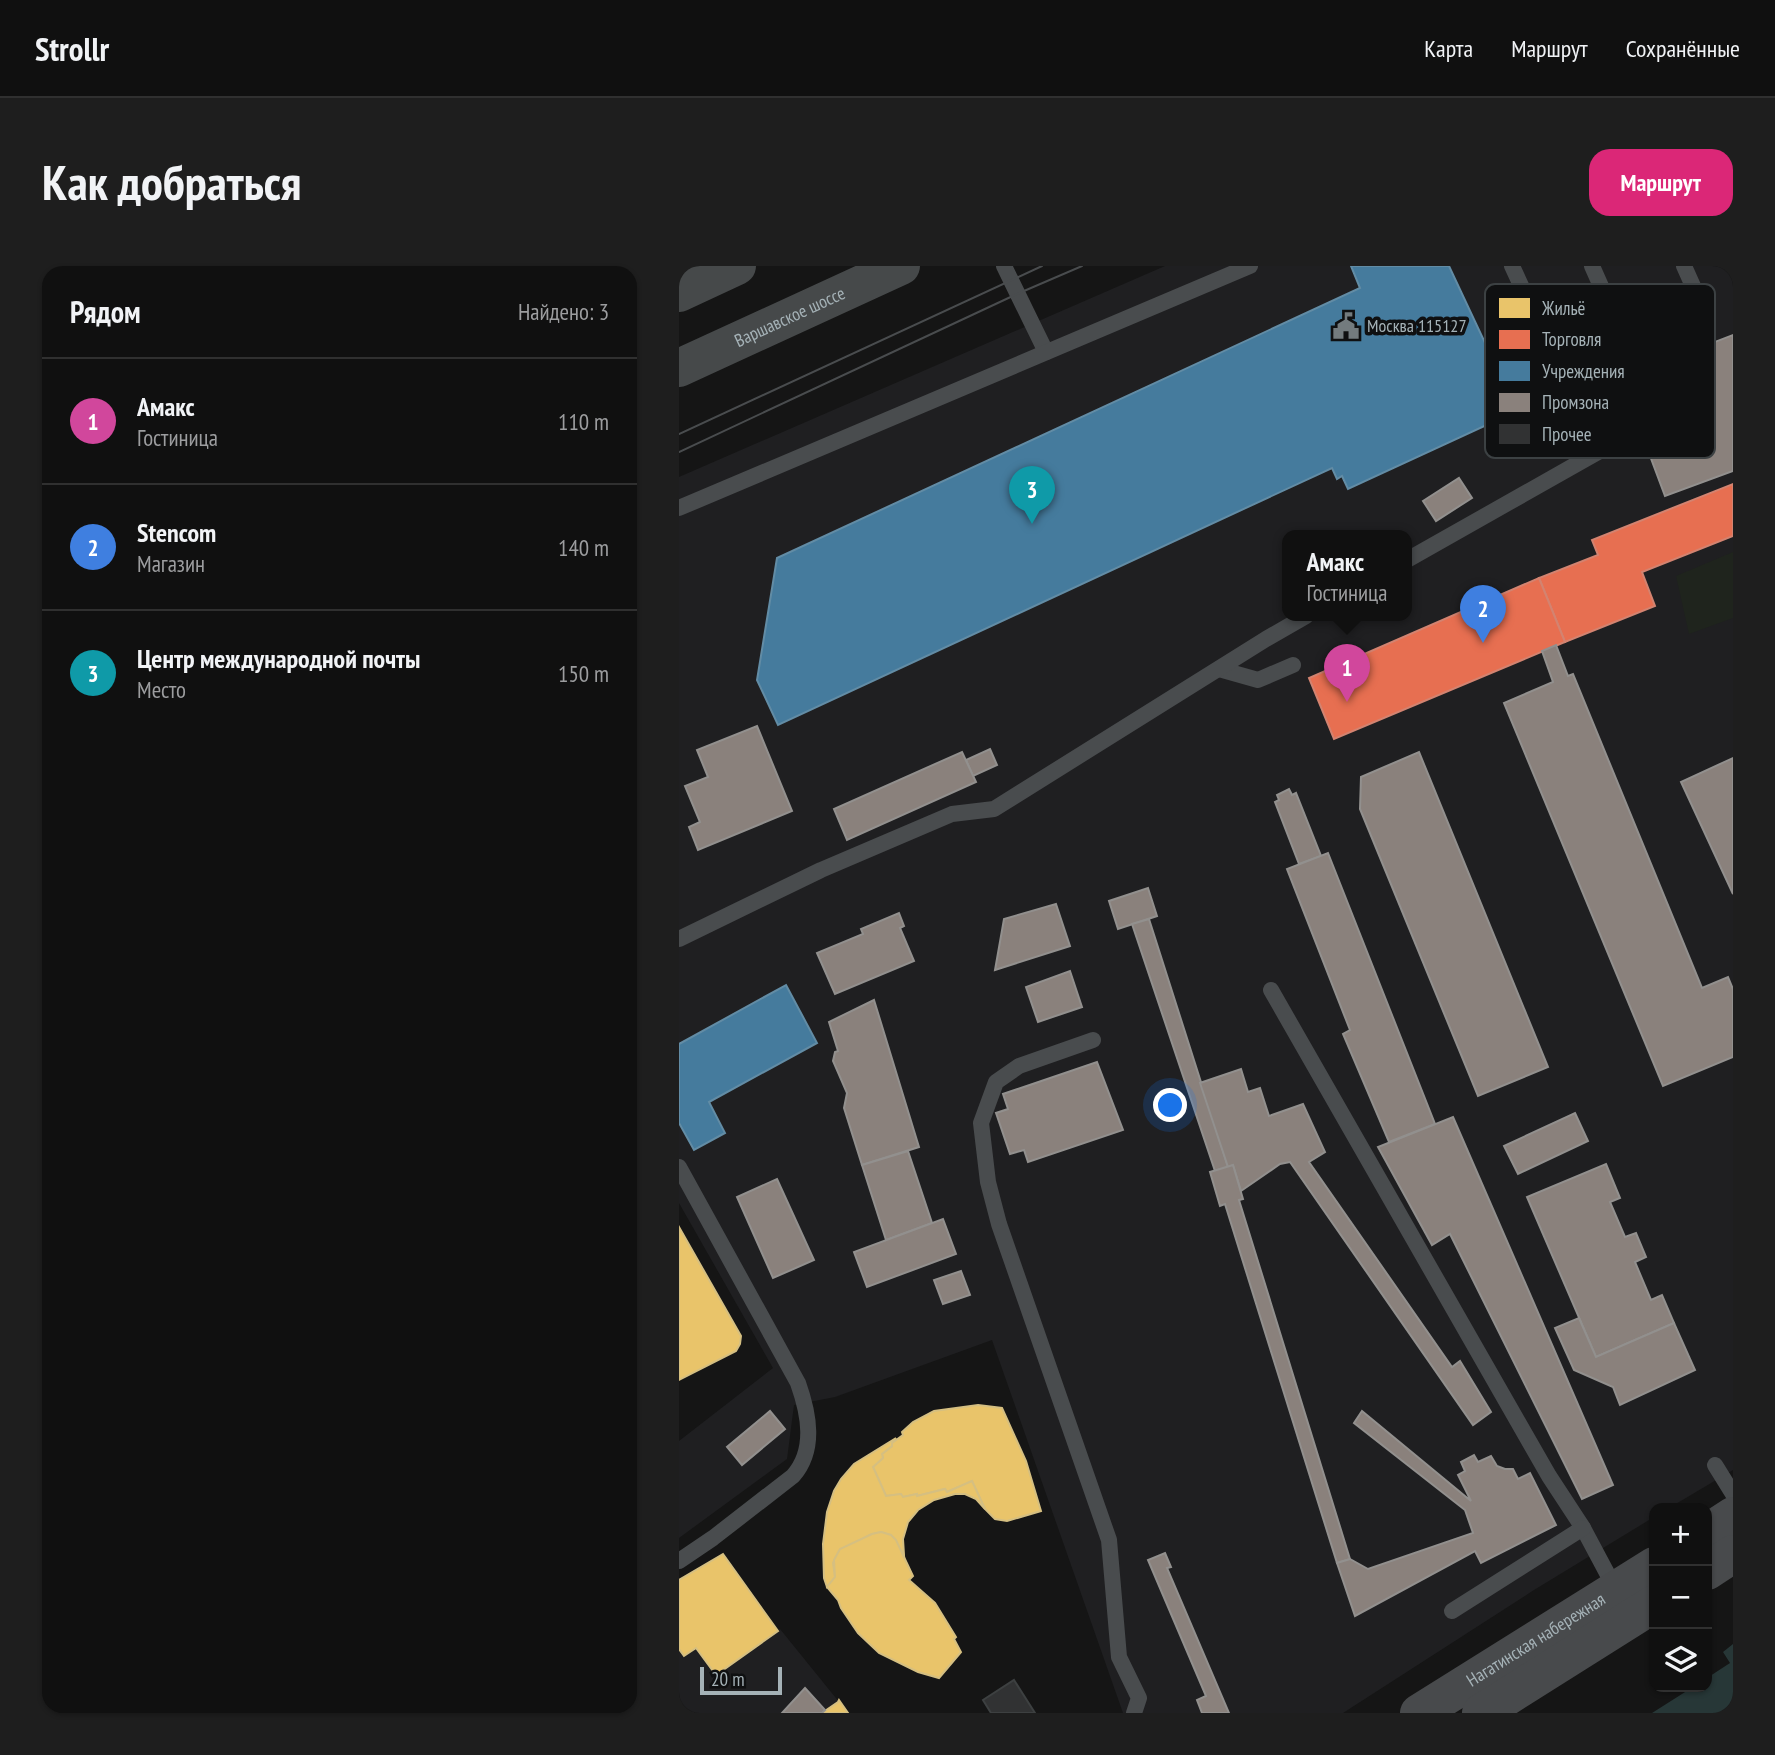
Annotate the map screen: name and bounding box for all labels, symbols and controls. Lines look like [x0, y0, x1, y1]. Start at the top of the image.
text: Strollr [35, 27, 109, 70]
text: Карта [1424, 33, 1473, 64]
text: Маршрут [1511, 33, 1588, 64]
text: Сохранённые [1626, 33, 1740, 64]
button: Маршрут [1589, 149, 1733, 216]
text: Как добраться [42, 150, 301, 214]
street label: Варшавское шоссе [731, 281, 849, 352]
legend [1485, 284, 1715, 458]
text: Рядом [70, 292, 141, 331]
text: Жильё [1541, 296, 1586, 320]
text: Найдено: 3 [518, 297, 609, 326]
public building icon: Москва 115127 [1331, 311, 1361, 341]
place label: Москва 115127 [1367, 314, 1467, 337]
text: Торговля [1542, 327, 1601, 351]
text: Учреждения [1542, 359, 1625, 383]
text: Амакс [137, 390, 195, 423]
text: Промзона [1542, 390, 1609, 414]
text: 1 [88, 407, 99, 436]
text: 110 m [558, 407, 609, 436]
text: Прочее [1542, 422, 1592, 446]
text: Гостиница [137, 423, 218, 452]
pin: 3 [1009, 466, 1055, 524]
text: Stencom [137, 516, 216, 549]
popup [1282, 530, 1412, 621]
text: 2 [88, 533, 99, 562]
text: 140 m [558, 533, 609, 562]
text: Амакс [1307, 545, 1364, 578]
text: Магазин [137, 549, 205, 578]
text: Гостиница [1307, 578, 1387, 607]
pin: 2 [1460, 585, 1506, 643]
text: Центр международной почты [137, 642, 420, 675]
pin: 1 [1324, 644, 1370, 702]
text: 3 [88, 659, 99, 688]
text: 150 m [558, 659, 609, 688]
text: Место [137, 675, 186, 704]
your location [1153, 1088, 1187, 1122]
map controls [1649, 1503, 1712, 1692]
button: + [1649, 1503, 1712, 1566]
button: − [1649, 1566, 1712, 1629]
street label: Нагатинская набережная [1462, 1587, 1609, 1691]
button: layers [1649, 1629, 1712, 1692]
scale bar [700, 1664, 782, 1696]
text: 20 m [711, 1667, 745, 1691]

